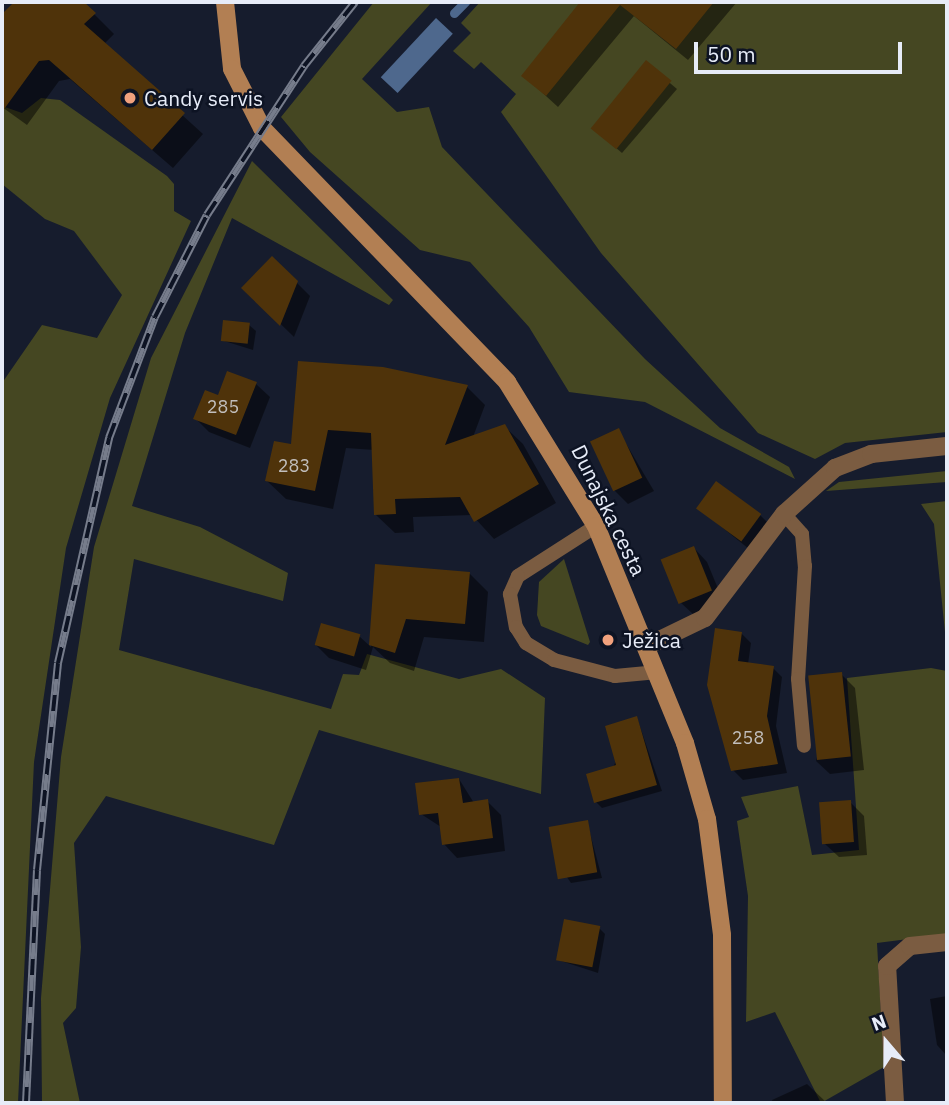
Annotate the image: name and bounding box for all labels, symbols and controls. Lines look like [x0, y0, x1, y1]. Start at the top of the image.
scale bar [697, 28, 905, 72]
text: 50 m [707, 40, 756, 68]
place label: Candy servis [144, 85, 263, 111]
marker: Candy servis [122, 90, 138, 106]
house number: 285 [207, 396, 239, 418]
street label: Dunajska cesta [566, 440, 652, 580]
house number: 283 [278, 455, 310, 477]
place label: Ježica [622, 627, 681, 653]
marker: Ježica [600, 632, 616, 648]
house number: 258 [732, 727, 764, 749]
north arrow [851, 1007, 921, 1077]
text: N [868, 1009, 889, 1036]

